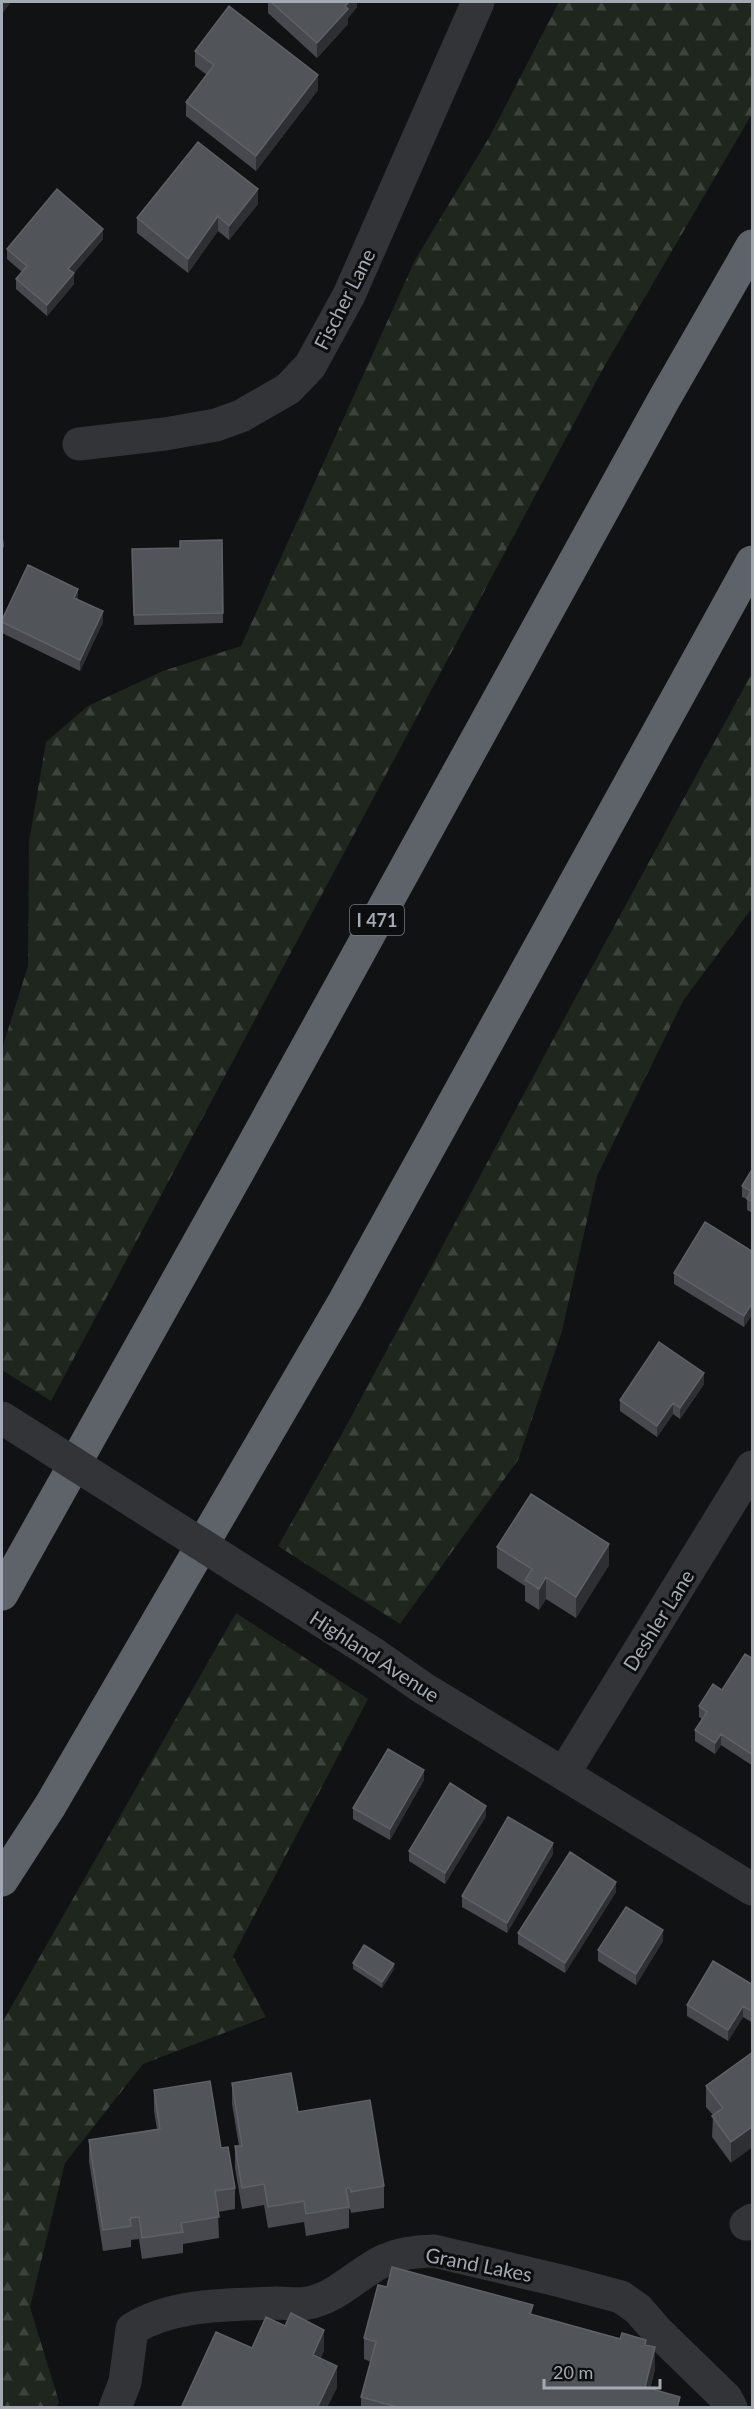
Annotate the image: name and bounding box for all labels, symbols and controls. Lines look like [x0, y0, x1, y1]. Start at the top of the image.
street label: Fischer Lane [308, 245, 380, 353]
road number: I 471 [350, 905, 404, 935]
street label: Deshler Lane [617, 1565, 699, 1675]
street label: Highland Avenue [306, 1605, 444, 1707]
street label: Grand Lakes [424, 2242, 534, 2286]
scale bar [544, 2352, 660, 2390]
text: 20 m [553, 2361, 593, 2383]

